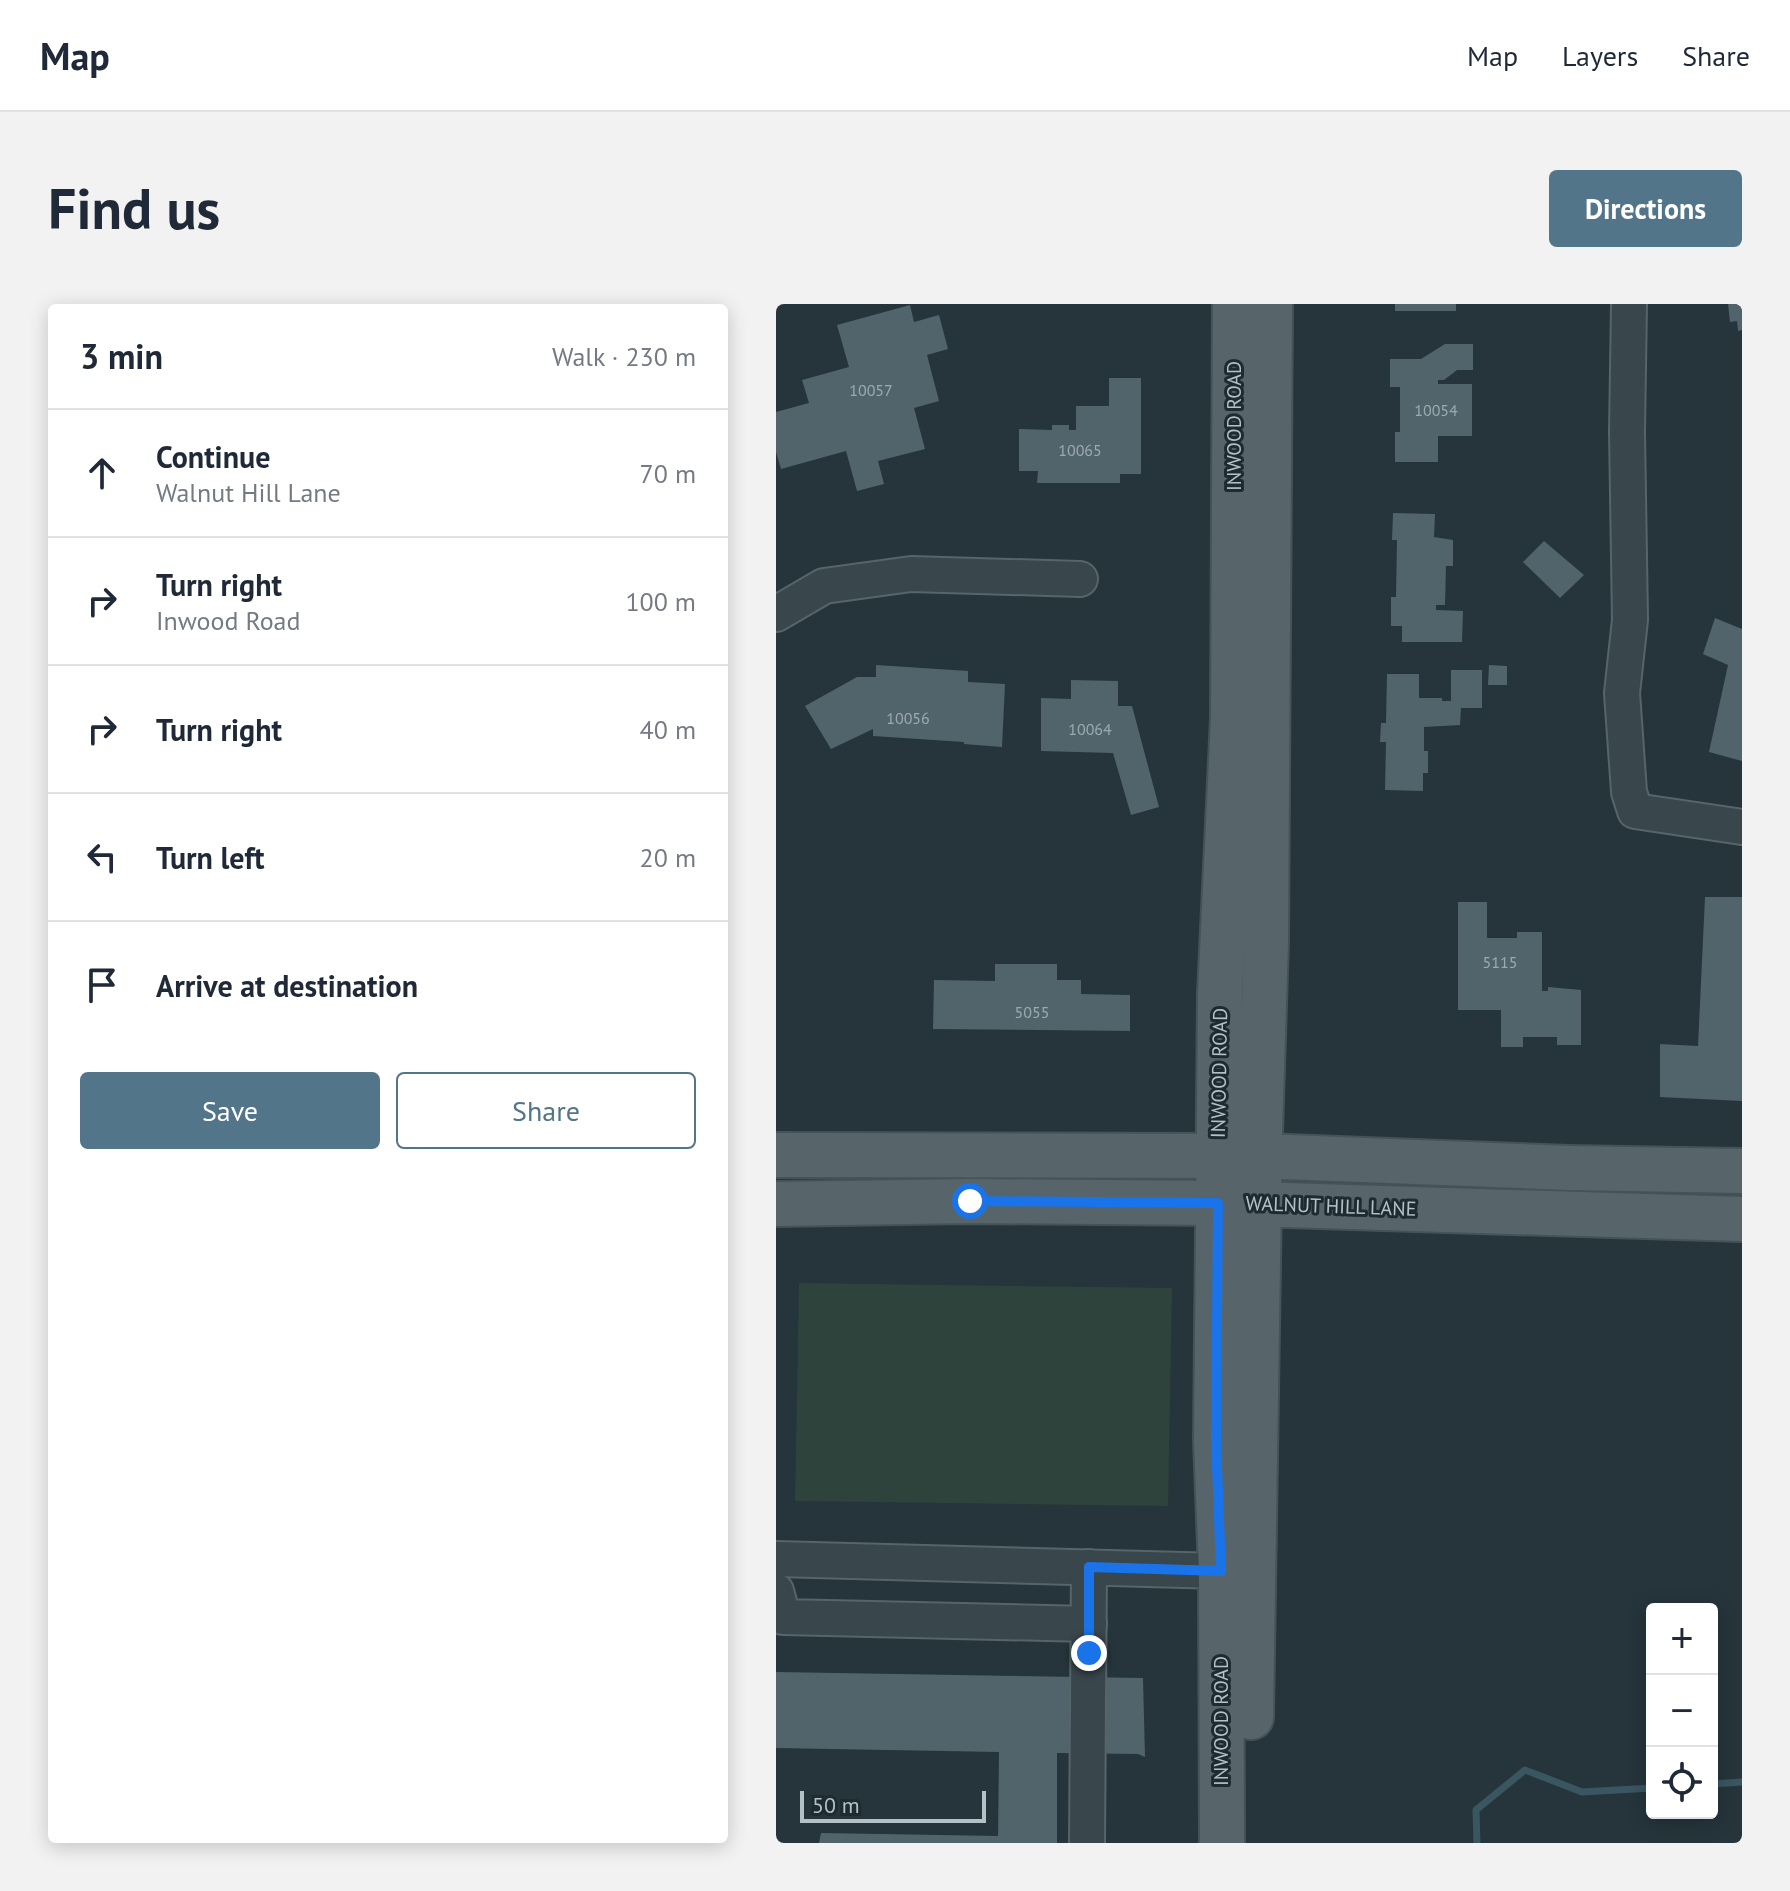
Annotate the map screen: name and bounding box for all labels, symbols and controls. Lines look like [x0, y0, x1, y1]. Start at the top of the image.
text: Map [40, 31, 110, 80]
text: Map [1467, 37, 1518, 74]
text: Layers [1562, 37, 1638, 74]
text: Share [1682, 37, 1750, 74]
button: Directions [1549, 170, 1742, 247]
text: Find us [48, 172, 220, 244]
text: 3 min [80, 334, 163, 378]
text: Walk · 230 m [552, 340, 696, 373]
street label: INWOOD ROAD [1221, 361, 1247, 491]
house number: 10057 [849, 380, 893, 400]
house number: 10054 [1414, 400, 1458, 420]
text: Continue [156, 437, 270, 476]
house number: 10065 [1058, 440, 1102, 460]
icon: ahead [80, 451, 124, 495]
text: 70 m [640, 457, 696, 490]
text: Walnut Hill Lane [156, 476, 341, 509]
text: Turn right [156, 565, 282, 604]
icon: right [80, 579, 124, 623]
text: 100 m [625, 585, 696, 618]
text: Inwood Road [156, 604, 300, 637]
icon: right [80, 707, 124, 751]
house number: 10056 [886, 708, 930, 728]
text: Turn right [156, 710, 282, 749]
text: 40 m [640, 713, 696, 746]
house number: 10064 [1068, 719, 1112, 739]
icon: left [80, 835, 124, 879]
text: Turn left [156, 838, 264, 877]
text: 20 m [640, 841, 696, 874]
house number: 5115 [1483, 952, 1517, 972]
icon: arrive [80, 963, 124, 1007]
text: Arrive at destination [156, 966, 418, 1005]
house number: 5055 [1015, 1002, 1049, 1022]
street label: INWOOD ROAD [1205, 1008, 1233, 1138]
button: Save [80, 1072, 380, 1149]
button: Share [396, 1072, 696, 1149]
route start [952, 1183, 988, 1219]
street label: WALNUT HILL LANE [1245, 1190, 1417, 1222]
map controls [1646, 1603, 1718, 1819]
button: + [1646, 1603, 1718, 1675]
route end [1071, 1635, 1107, 1671]
street label: INWOOD ROAD [1208, 1656, 1234, 1786]
button: − [1646, 1675, 1718, 1747]
button: locate [1646, 1747, 1718, 1819]
scale bar [800, 1787, 986, 1823]
text: 50 m [812, 1791, 860, 1819]

